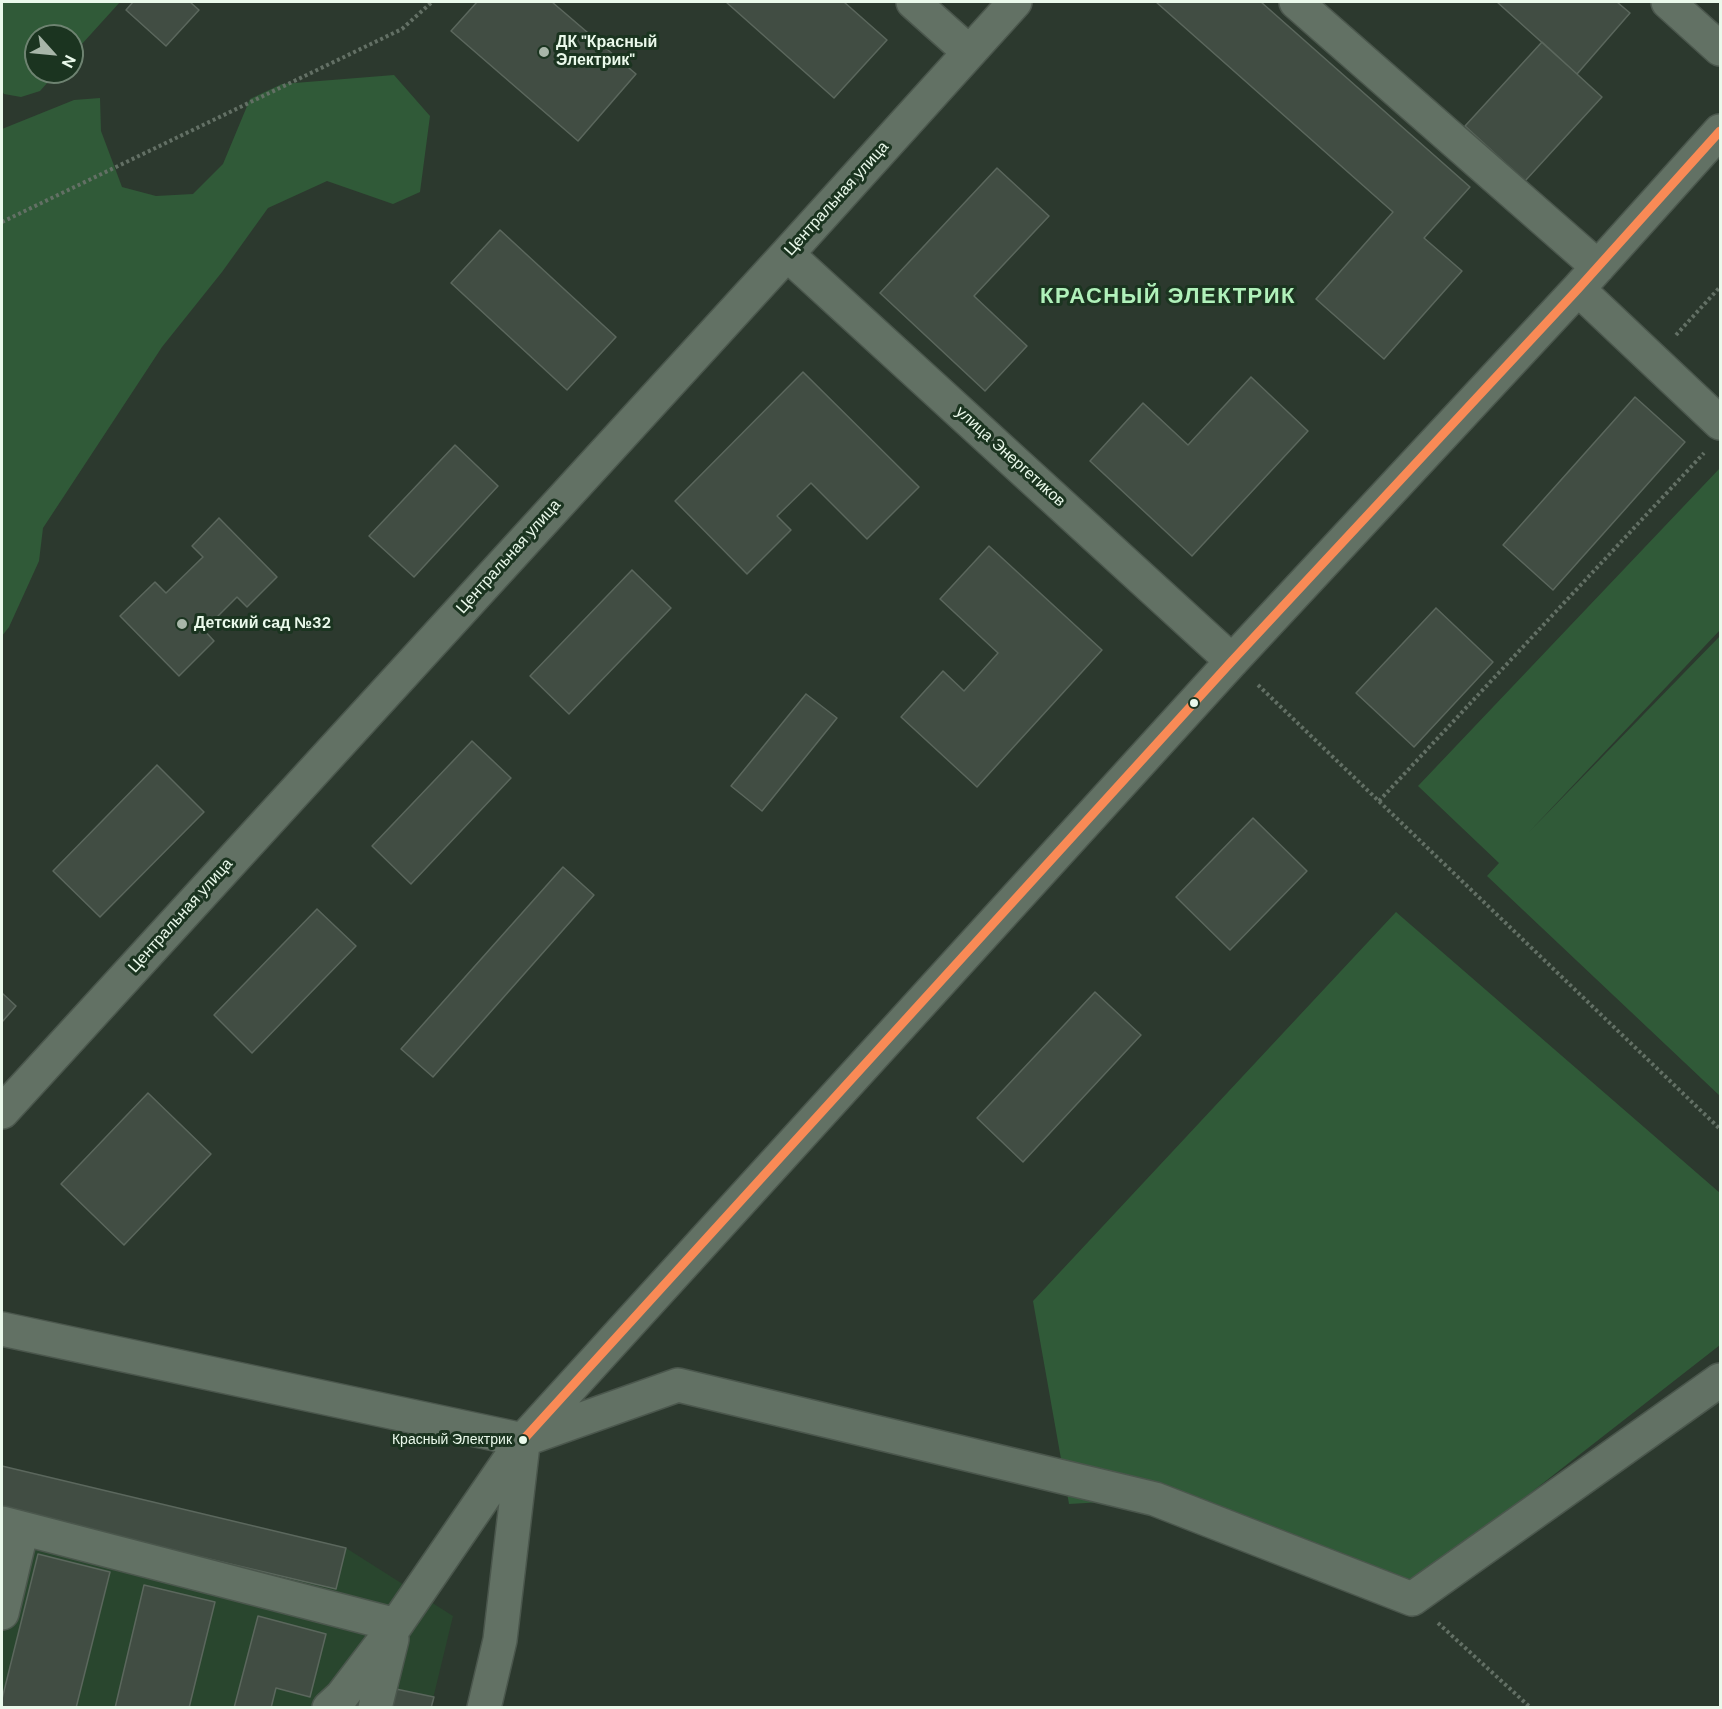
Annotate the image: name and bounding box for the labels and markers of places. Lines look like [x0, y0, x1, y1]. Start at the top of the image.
place label: ДК "Красный Электрик" [556, 33, 657, 71]
marker: ДК "Красный Электрик" [537, 45, 551, 59]
place label: Детский сад №32 [194, 614, 331, 634]
marker: Детский сад №32 [175, 617, 189, 631]
unlabelled marker [1188, 697, 1200, 709]
place label: Красный Электрик [392, 1432, 512, 1448]
marker: Красный Электрик [517, 1434, 529, 1446]

